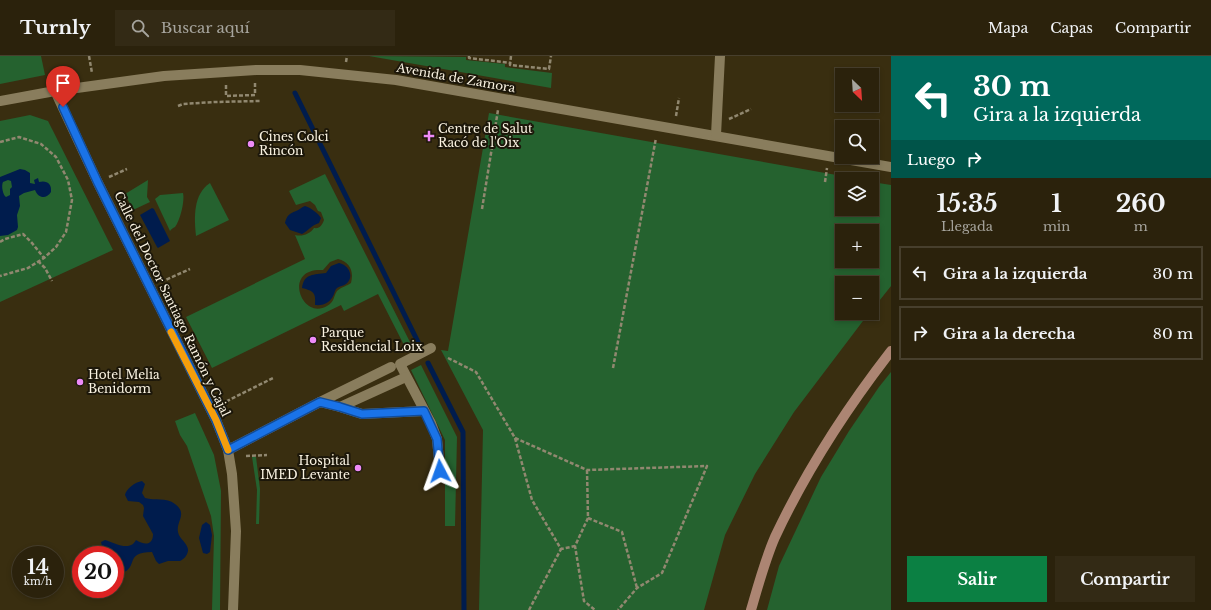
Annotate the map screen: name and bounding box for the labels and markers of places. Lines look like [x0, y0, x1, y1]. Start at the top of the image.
pin [46, 66, 80, 107]
place label: Centre de Salut Racó de l'Oix [438, 121, 533, 150]
place label: Cines Colci Rincón [259, 129, 329, 158]
marker: Centre de Salut Racó de l'Oix [423, 130, 435, 142]
marker: Cines Colci Rincón [246, 139, 256, 149]
place label: Parque Residencial Loix [321, 325, 423, 354]
marker: Parque Residencial Loix [308, 335, 318, 345]
place label: Hotel Melia Benidorm [88, 367, 160, 396]
marker: Hotel Melia Benidorm [75, 377, 85, 387]
place label: Hospital IMED Levante [260, 453, 350, 482]
marker: Hospital IMED Levante [353, 463, 363, 473]

